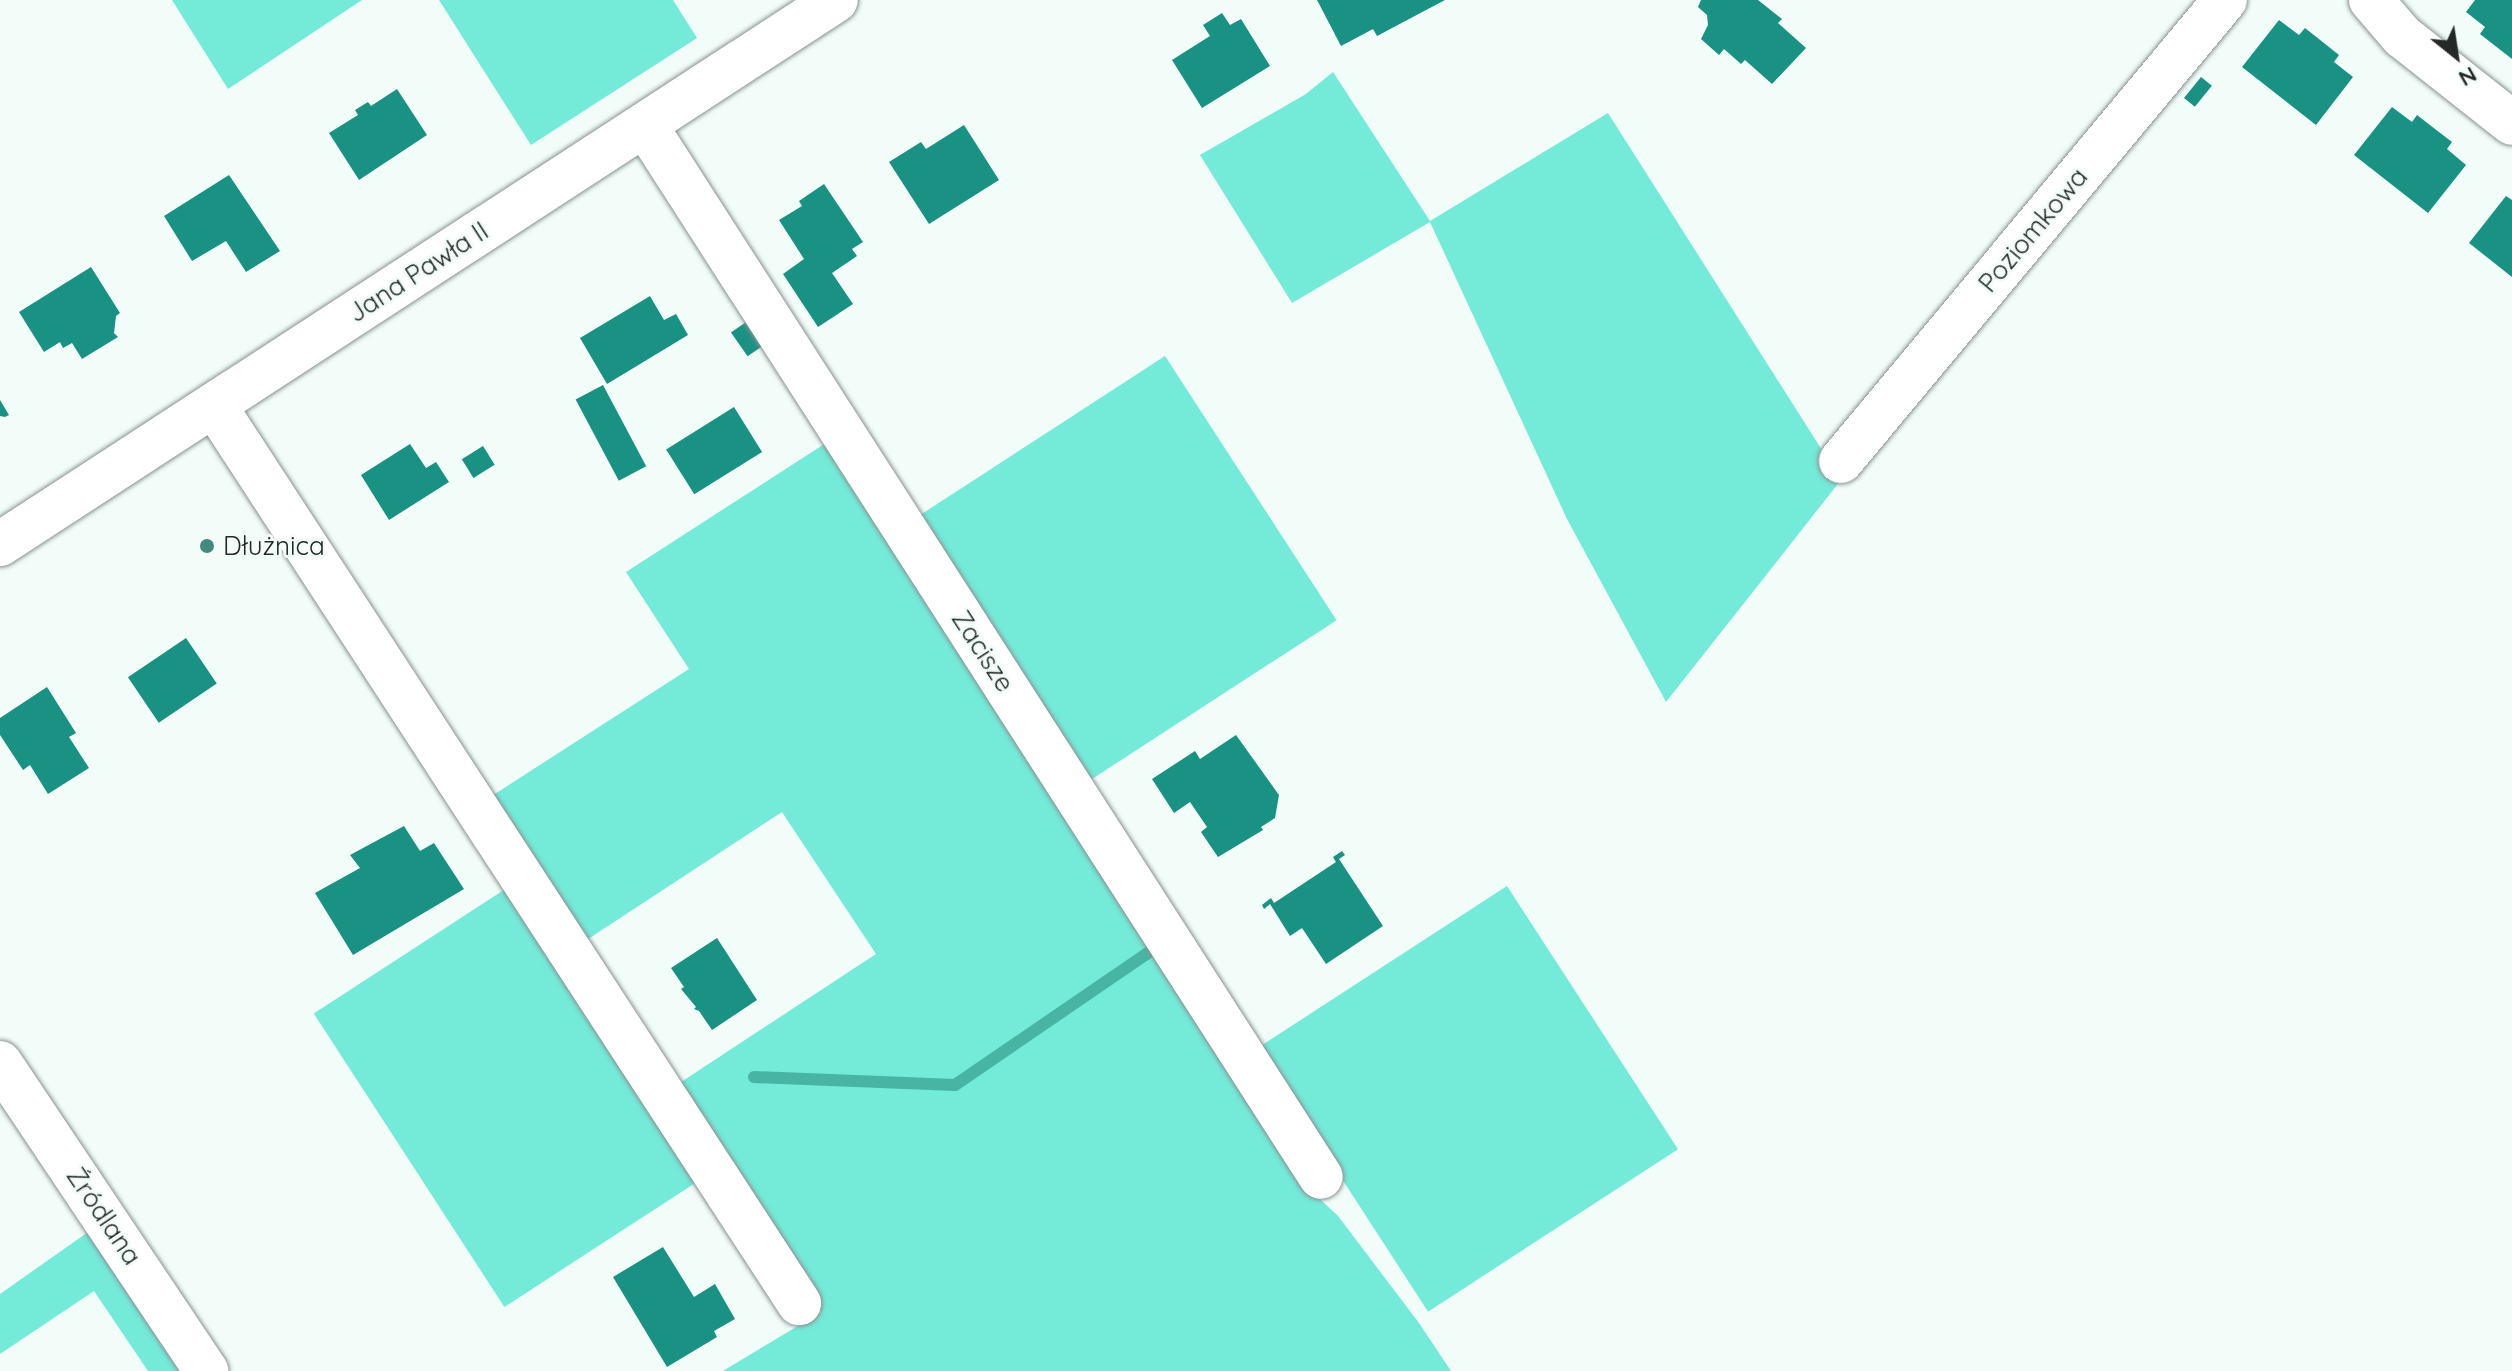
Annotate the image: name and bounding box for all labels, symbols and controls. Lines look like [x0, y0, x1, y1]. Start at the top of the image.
north arrow [2416, 16, 2496, 96]
text: N [2454, 61, 2482, 93]
street label: Poziomkowa [1972, 162, 2094, 298]
street label: Jana Pawła II [342, 215, 494, 329]
place label: Dłużnica [223, 530, 325, 562]
marker: Dłużnica [198, 537, 216, 555]
street label: Zacisze [945, 605, 1021, 697]
street label: Źródlana [60, 1161, 148, 1271]

